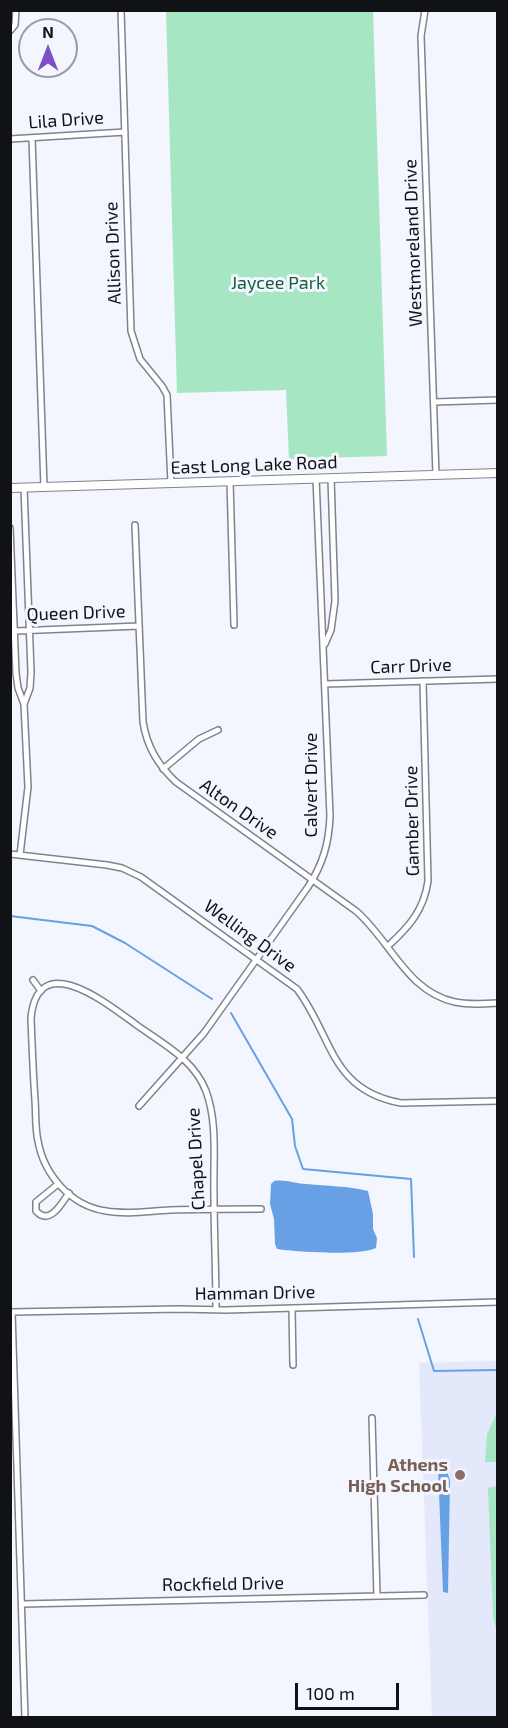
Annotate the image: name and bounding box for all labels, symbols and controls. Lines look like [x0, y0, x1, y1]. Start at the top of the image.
north arrow [18, 18, 78, 78]
text: N [42, 22, 54, 41]
street label: Lila Drive [27, 107, 105, 133]
street label: Westmoreland Drive [399, 159, 427, 327]
street label: Allison Drive [100, 201, 126, 305]
park label: Jaycee Park [231, 272, 325, 294]
street label: East Long Lake Road [170, 451, 338, 479]
street label: Queen Drive [26, 600, 126, 626]
street label: Carr Drive [370, 654, 452, 678]
street label: Calvert Drive [300, 732, 322, 838]
street label: Gamber Drive [400, 765, 424, 877]
street label: Alton Drive [196, 774, 282, 844]
street label: Welling Drive [200, 895, 300, 977]
street label: Chapel Drive [183, 1107, 209, 1211]
street label: Hamman Drive [195, 1281, 315, 1305]
place label: Athens High School [348, 1454, 448, 1496]
marker: Athens High School [453, 1468, 467, 1482]
street label: Rockfield Drive [162, 1572, 284, 1596]
scale bar [298, 1671, 402, 1709]
text: 100 m [306, 1682, 355, 1704]

